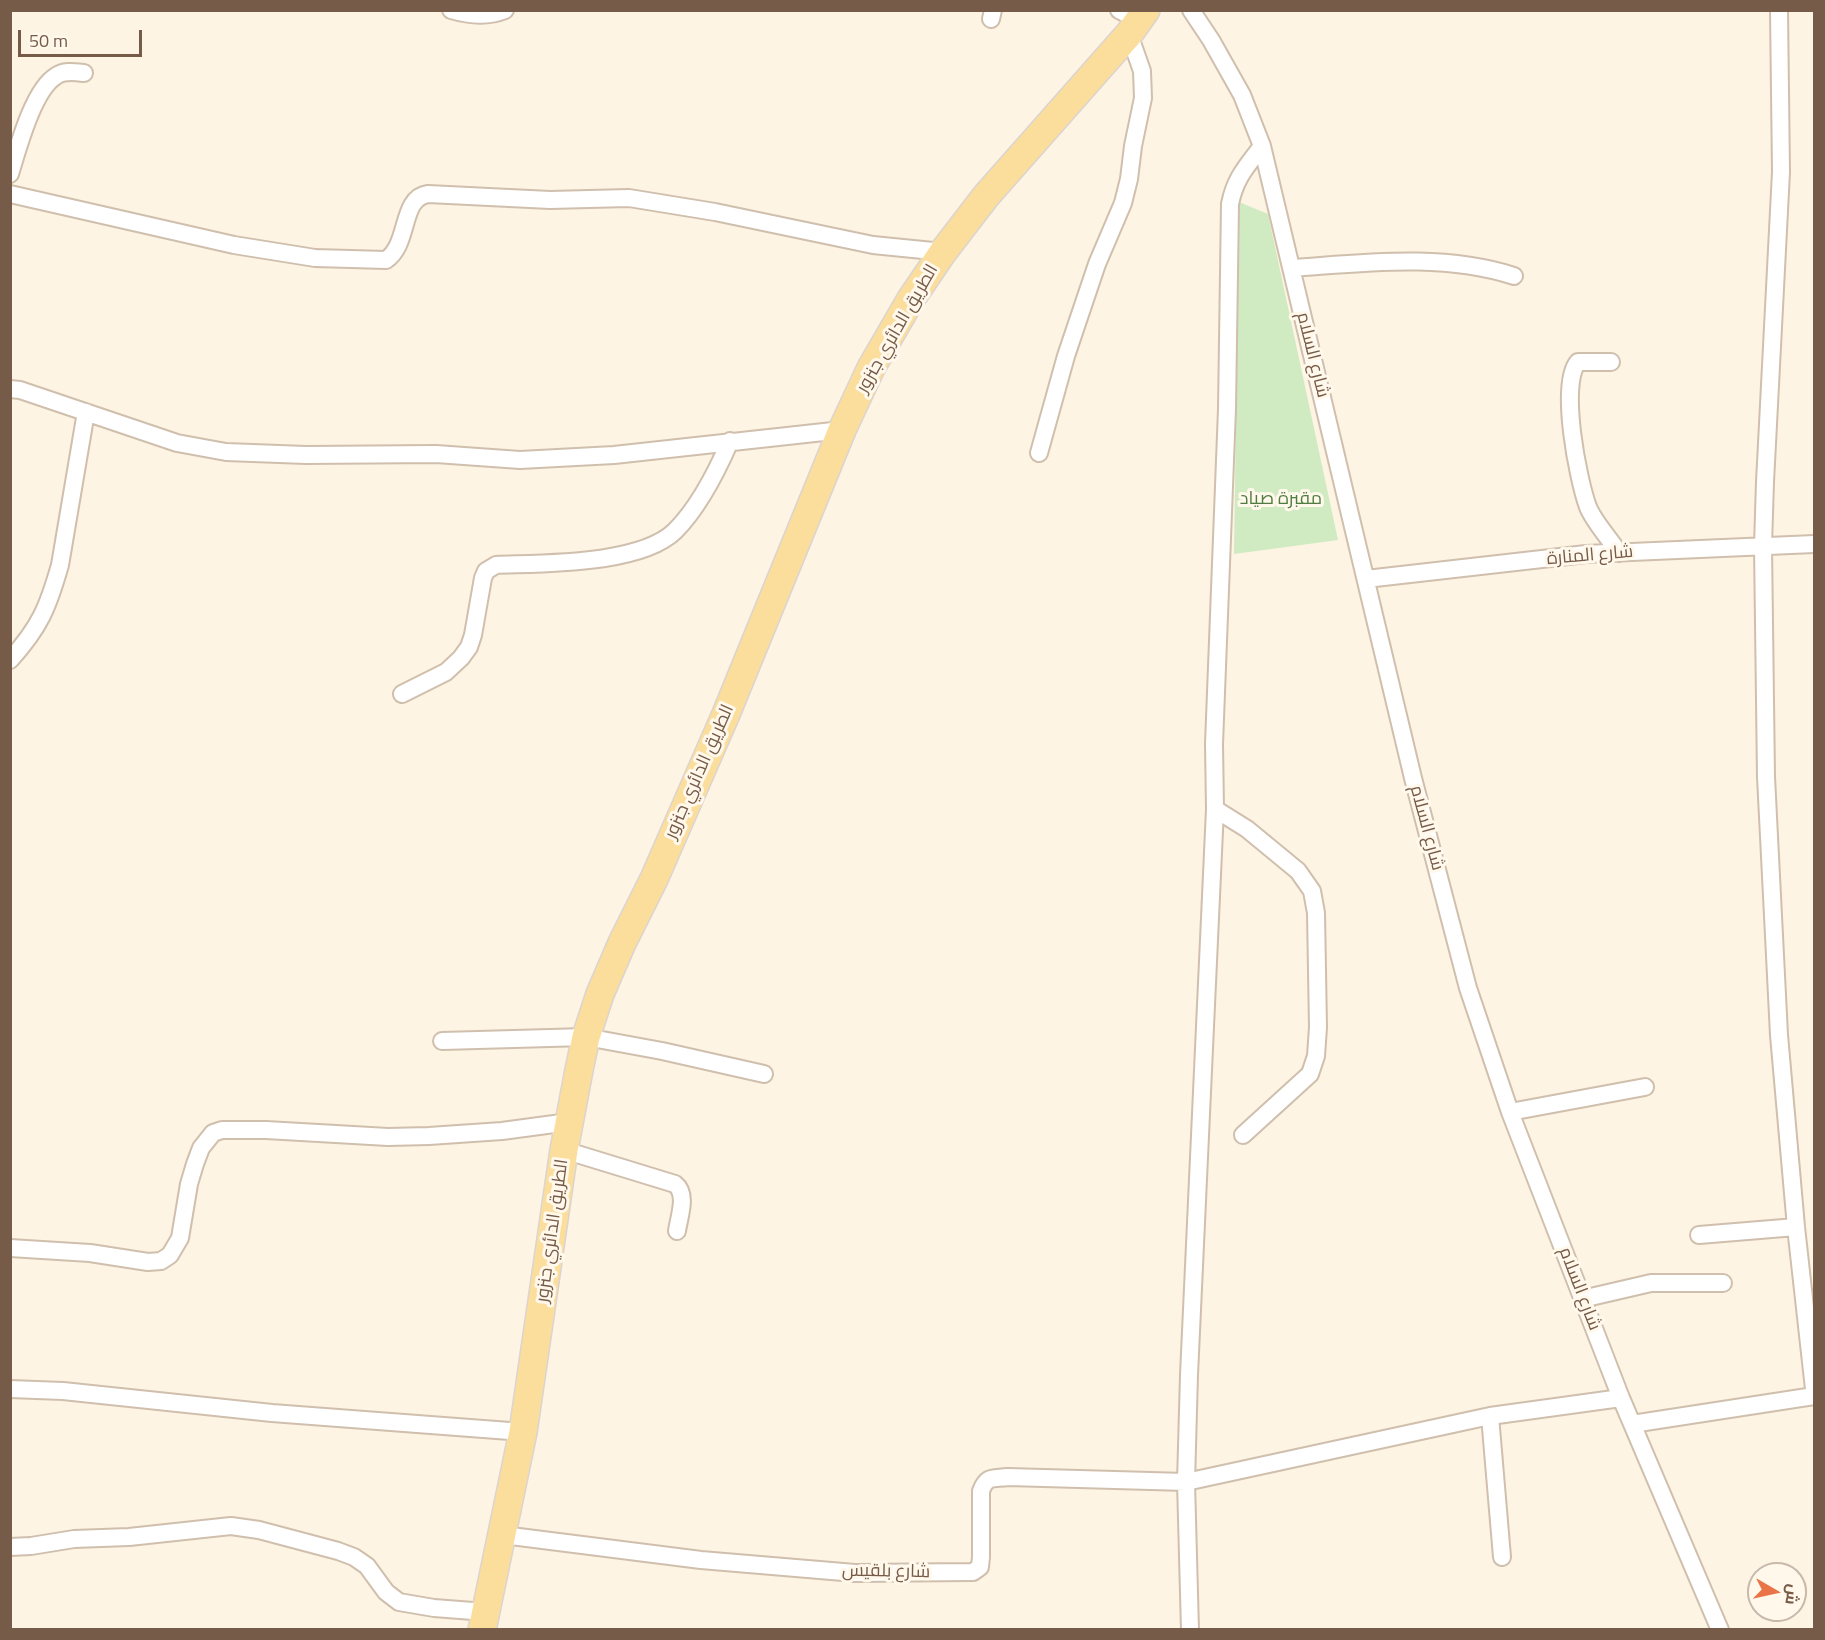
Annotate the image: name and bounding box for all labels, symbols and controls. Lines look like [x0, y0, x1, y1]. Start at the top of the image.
scale bar [21, 18, 146, 56]
text: 50 m [29, 27, 68, 54]
street label: الطريق الدائري جنزور [852, 261, 944, 397]
street label: شارع السلام [1291, 310, 1333, 400]
park label: مقبرة صياد [1240, 489, 1322, 511]
street label: شارع المنارة [1546, 541, 1634, 571]
street label: الطريق الدائري جنزور [661, 701, 739, 843]
street label: شارع السلام [1404, 783, 1448, 873]
street label: الطريق الدائري جنزور [532, 1158, 574, 1304]
street label: شارع السلام [1553, 1244, 1605, 1334]
street label: شارع بلقيس [842, 1560, 930, 1584]
north arrow [1747, 1562, 1807, 1622]
text: ش [1779, 1582, 1806, 1607]

